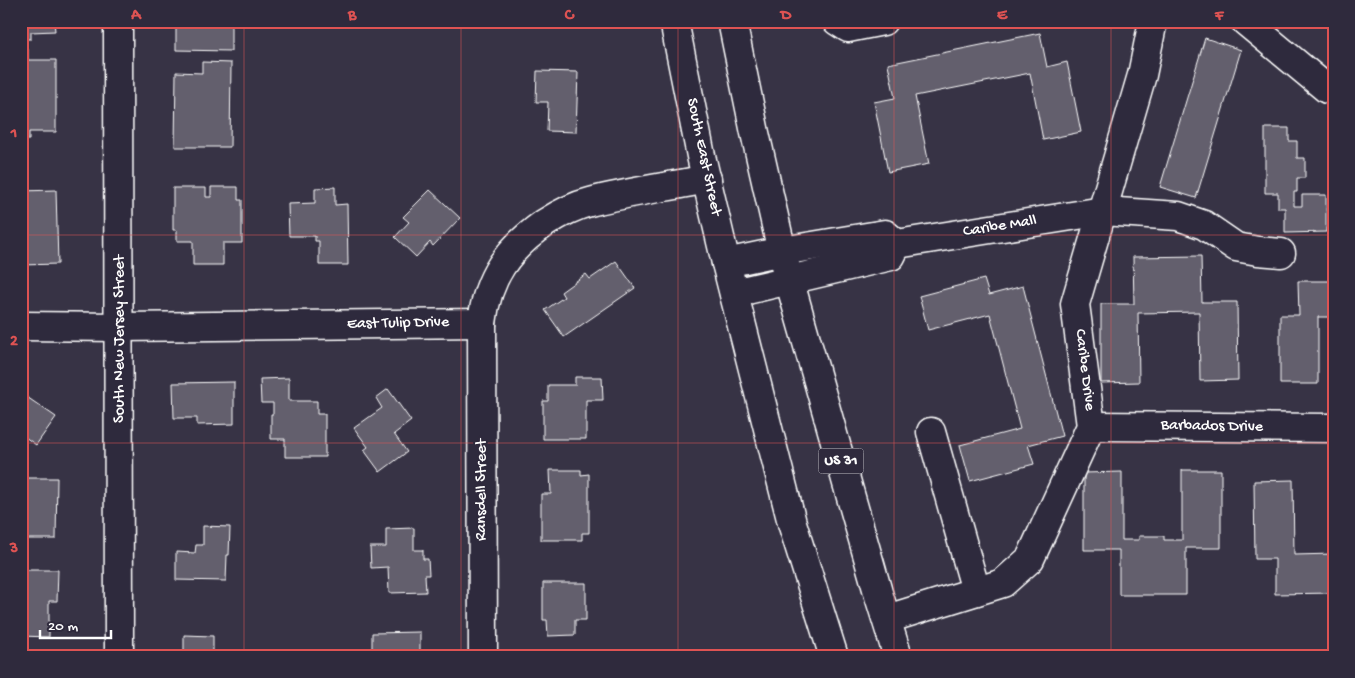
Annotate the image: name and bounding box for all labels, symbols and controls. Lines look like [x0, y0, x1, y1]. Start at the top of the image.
text: A [130, 7, 142, 26]
text: B [347, 7, 357, 26]
text: C [564, 7, 575, 26]
text: D [779, 7, 792, 26]
text: E [997, 7, 1008, 26]
text: F [1214, 7, 1225, 26]
street label: South East Street [681, 96, 725, 219]
text: 1 [10, 125, 17, 144]
street label: Caribe Mall [962, 212, 1038, 242]
street label: South New Jersey Street [111, 254, 130, 423]
street label: East Tulip Drive [347, 314, 450, 334]
street label: Caribe Drive [1070, 328, 1099, 413]
text: 2 [10, 333, 18, 352]
street label: Barbados Drive [1160, 417, 1264, 437]
street label: Ransdell Street [473, 438, 492, 541]
road number: US 31 [818, 448, 864, 474]
text: 3 [9, 540, 18, 559]
scale bar [40, 608, 111, 640]
text: 20 m [48, 618, 78, 636]

